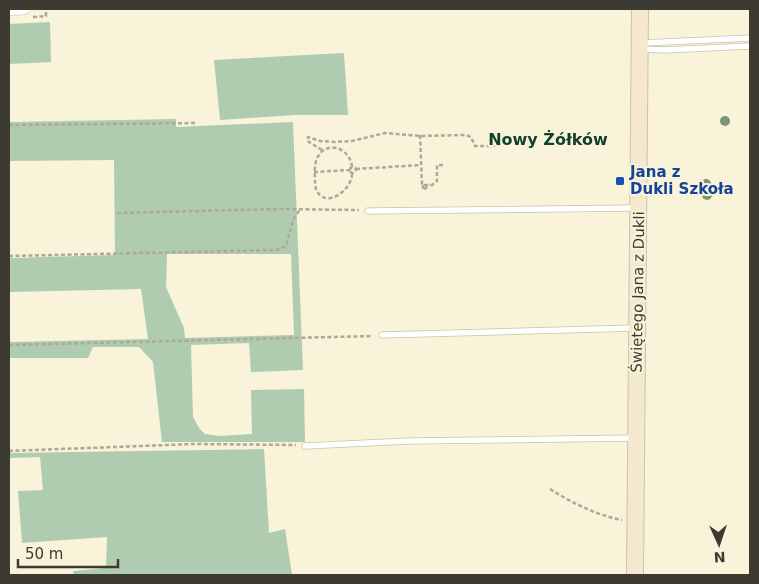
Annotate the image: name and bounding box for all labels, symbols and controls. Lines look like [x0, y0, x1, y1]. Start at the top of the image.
district label: Nowy Żółków [488, 130, 608, 149]
place label: Jana z Dukli Szkoła [629, 163, 734, 198]
marker: Jana z Dukli Szkoła [614, 175, 626, 187]
street label: Świętego Jana z Dukli [627, 211, 648, 373]
north arrow [694, 519, 744, 569]
scale bar [18, 536, 118, 568]
text: 50 m [25, 545, 63, 563]
text: N [713, 549, 726, 565]

